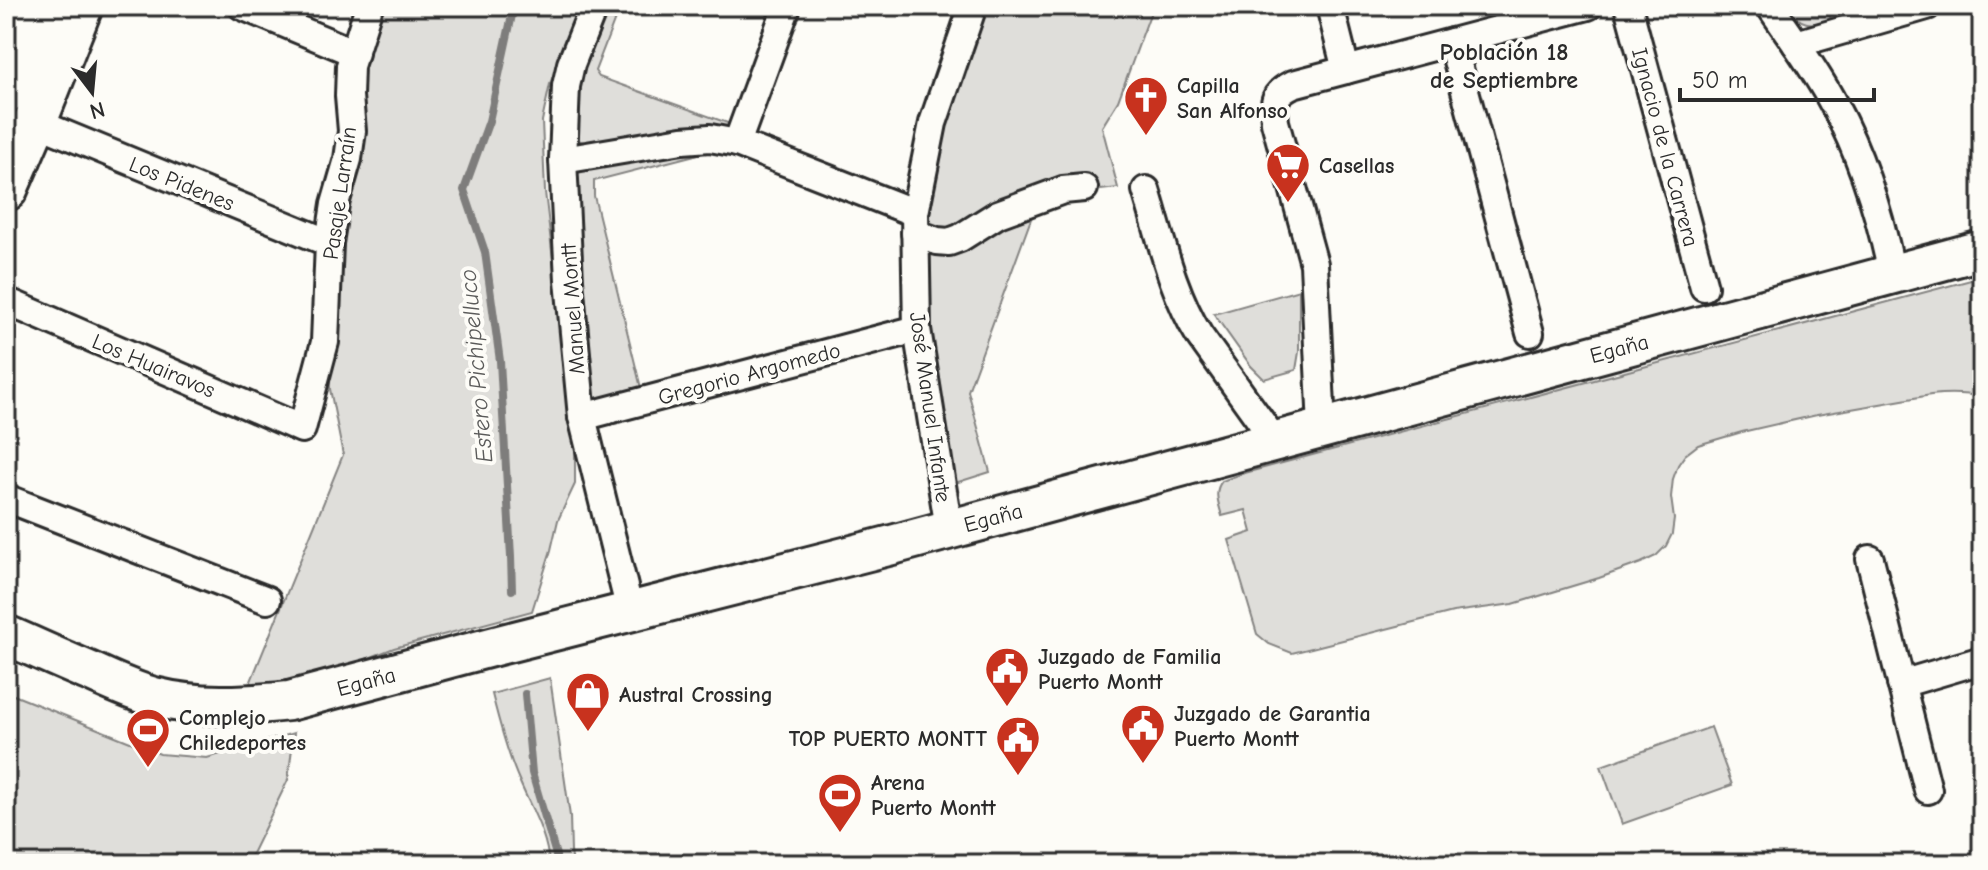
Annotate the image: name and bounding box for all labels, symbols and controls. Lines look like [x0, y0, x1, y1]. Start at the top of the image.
district label: Población 18 de Septiembre [1430, 38, 1578, 94]
street label: Ignacio de la Carrera [1626, 45, 1704, 249]
north arrow [52, 52, 132, 132]
scale bar [1680, 52, 1874, 102]
text: 50 m [1692, 66, 1748, 94]
place label: Capilla San Alfonso [1177, 73, 1288, 124]
church icon: Capilla San Alfonso [1122, 74, 1170, 137]
text: N [87, 96, 108, 125]
street label: Pasaje Larraín [318, 125, 362, 261]
supermarket icon: Casellas [1264, 141, 1312, 204]
street label: Los Pidenes [125, 151, 238, 217]
place label: Casellas [1319, 153, 1394, 179]
street label: Manuel Montt [555, 242, 591, 375]
water label: Estero Pichipelluco [454, 268, 498, 464]
street label: José Manuel Infante [904, 310, 956, 504]
street label: Los Huairavos [88, 328, 219, 404]
street label: Egaña [1587, 329, 1652, 369]
street label: Gregorio Argomedo [655, 337, 843, 411]
street label: Egaña [961, 498, 1026, 538]
place label: Juzgado de Familia Puerto Montt [1038, 644, 1221, 695]
public building icon: Juzgado de Familia Puerto Montt [983, 645, 1031, 708]
street label: Egaña [334, 662, 399, 702]
shop icon: Austral Crossing [564, 670, 612, 733]
place label: Austral Crossing [619, 682, 773, 708]
place label: Juzgado de Garantia Puerto Montt [1174, 701, 1371, 752]
public building icon: Juzgado de Garantia Puerto Montt [1119, 702, 1167, 765]
place label: Complejo Chiledeportes [179, 705, 306, 756]
sports icon: Complejo Chiledeportes [124, 706, 172, 769]
public building icon: TOP PUERTO MONTT [994, 714, 1042, 777]
place label: TOP PUERTO MONTT [789, 726, 987, 752]
place label: Arena Puerto Montt [871, 770, 996, 821]
sports icon: Arena Puerto Montt [816, 771, 864, 834]

